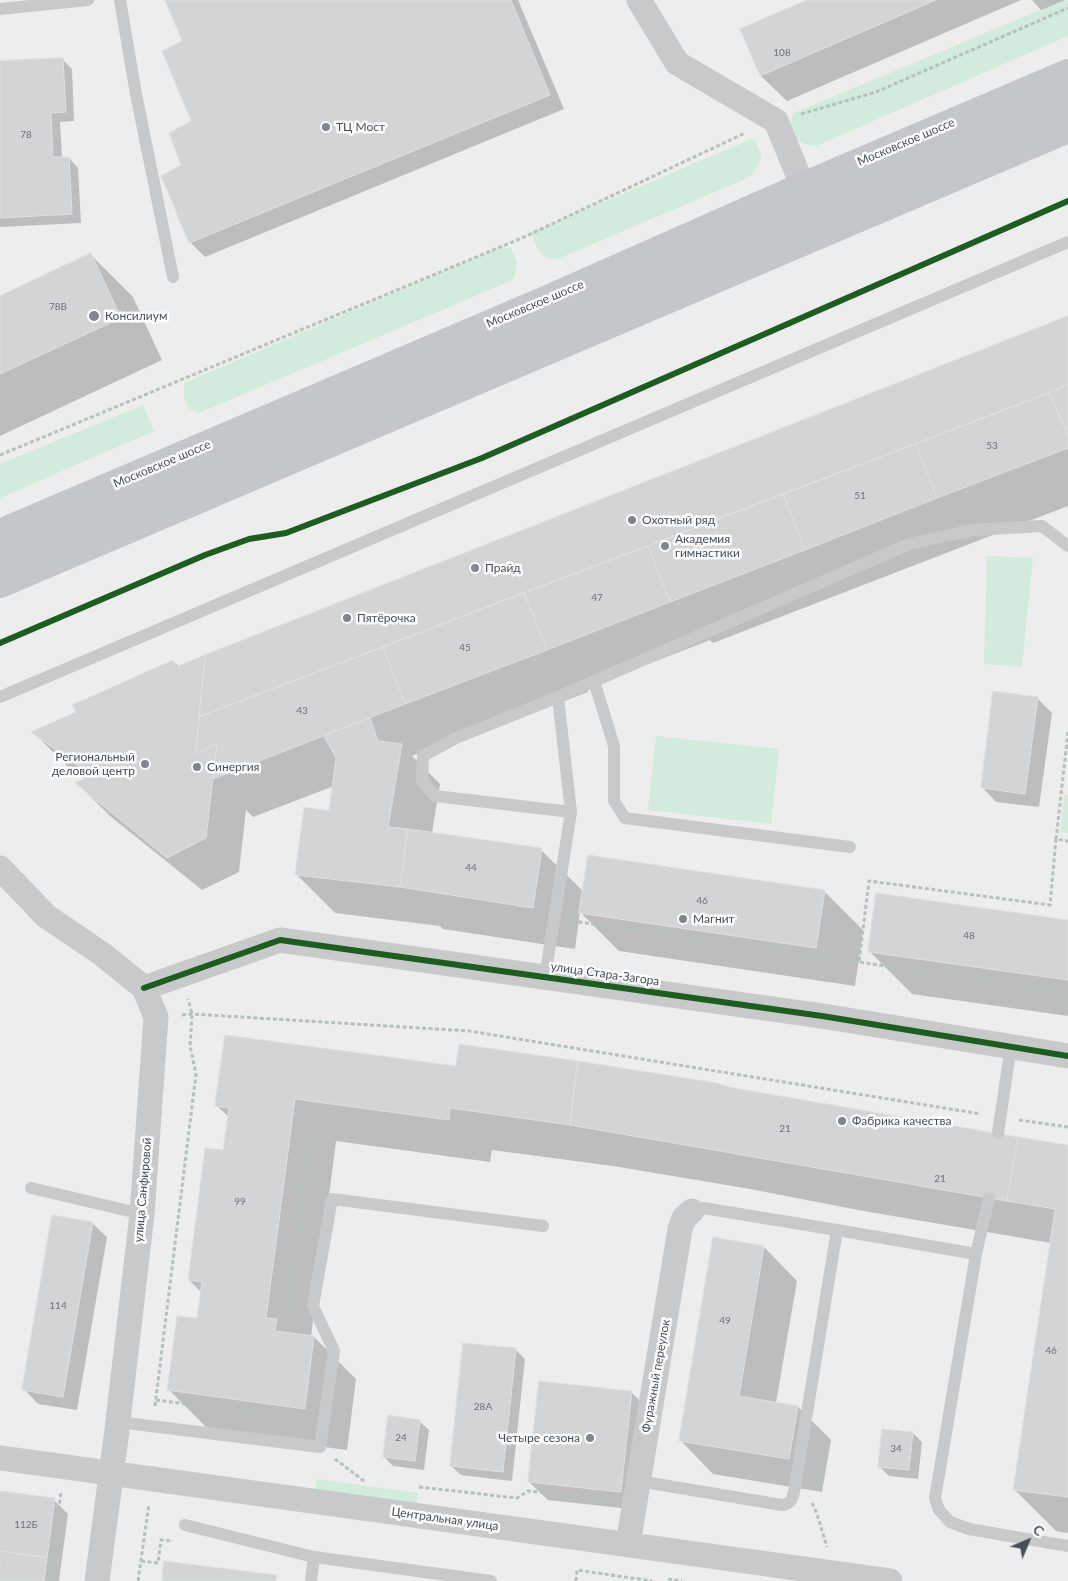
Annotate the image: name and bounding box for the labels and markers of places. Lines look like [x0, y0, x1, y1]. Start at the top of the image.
place label: ТЦ Мост [336, 120, 385, 134]
marker: ТЦ Мост [320, 121, 332, 133]
marker: Консилиум [87, 309, 101, 323]
place label: Консилиум [105, 309, 167, 323]
place label: Охотный ряд [642, 513, 715, 527]
marker: Охотный ряд [626, 514, 638, 526]
place label: Академия гимнастики [675, 532, 740, 560]
marker: Академия гимнастики [659, 540, 671, 552]
place label: Прайд [485, 561, 521, 575]
marker: Прайд [469, 562, 481, 574]
place label: Пятёрочка [357, 611, 416, 625]
marker: Пятёрочка [341, 612, 353, 624]
place label: Региональный деловой центр [52, 750, 135, 778]
marker: Региональный деловой центр [139, 758, 151, 770]
place label: Синергия [207, 760, 259, 774]
marker: Синергия [191, 761, 203, 773]
place label: Магнит [693, 912, 735, 926]
marker: Магнит [677, 913, 689, 925]
place label: Фабрика качества [852, 1114, 951, 1128]
marker: Фабрика качества [836, 1115, 848, 1127]
place label: Четыре сезона [498, 1431, 580, 1445]
marker: Четыре сезона [584, 1432, 596, 1444]

